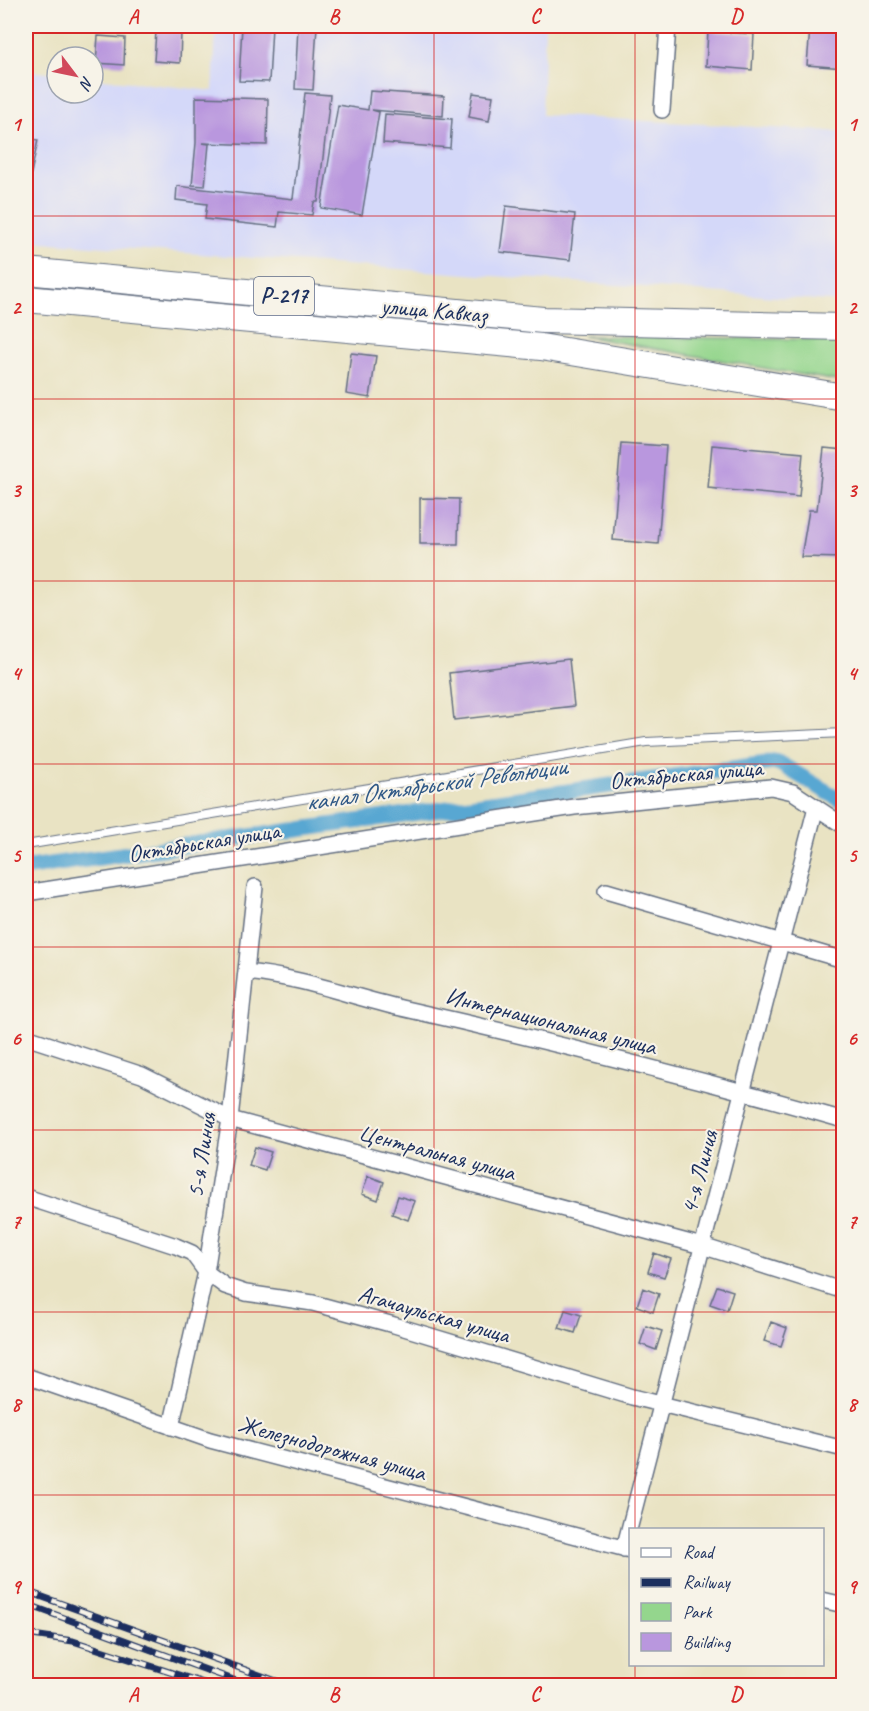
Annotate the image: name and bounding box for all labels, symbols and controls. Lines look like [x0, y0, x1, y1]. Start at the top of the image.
text: A [128, 4, 140, 29]
text: B [329, 4, 341, 29]
text: C [530, 4, 542, 29]
text: D [730, 4, 744, 29]
north arrow [45, 45, 105, 105]
text: N [74, 73, 98, 95]
text: 1 [12, 112, 23, 137]
text: 1 [848, 112, 859, 137]
road number: Р-217 [254, 277, 314, 315]
street label: улица Кавказ [378, 290, 490, 330]
text: 2 [12, 295, 23, 320]
text: 2 [848, 295, 859, 320]
text: 3 [12, 478, 23, 503]
text: 3 [848, 478, 859, 503]
text: 4 [12, 661, 24, 686]
text: 4 [848, 661, 860, 686]
water label: канал Октябрьской Революции [303, 749, 571, 819]
street label: Октябрьская улица [608, 752, 766, 796]
street label: Октябрьская улица [126, 815, 284, 869]
text: 5 [12, 843, 23, 868]
text: 5 [848, 843, 859, 868]
street label: Интернациональная улица [443, 980, 661, 1062]
text: 6 [11, 1026, 22, 1051]
text: 6 [847, 1026, 858, 1051]
street label: 5-я Линия [180, 1109, 223, 1200]
street label: Центральная улица [355, 1117, 520, 1188]
street label: 4-я Линия [673, 1126, 725, 1217]
text: 7 [12, 1209, 23, 1234]
text: 7 [848, 1209, 859, 1234]
street label: Агачаульская улица [355, 1278, 515, 1350]
text: 8 [12, 1392, 24, 1417]
text: 8 [848, 1392, 860, 1417]
street label: Железнодорожная улица [235, 1409, 431, 1488]
legend [629, 1528, 824, 1666]
text: Road [683, 1541, 716, 1563]
text: Railway [683, 1571, 731, 1593]
text: 9 [12, 1574, 23, 1599]
text: 9 [848, 1574, 859, 1599]
text: Park [683, 1601, 713, 1623]
text: Building [683, 1631, 732, 1653]
text: A [128, 1682, 140, 1707]
text: B [329, 1682, 341, 1707]
text: C [530, 1682, 542, 1707]
text: D [730, 1682, 744, 1707]

